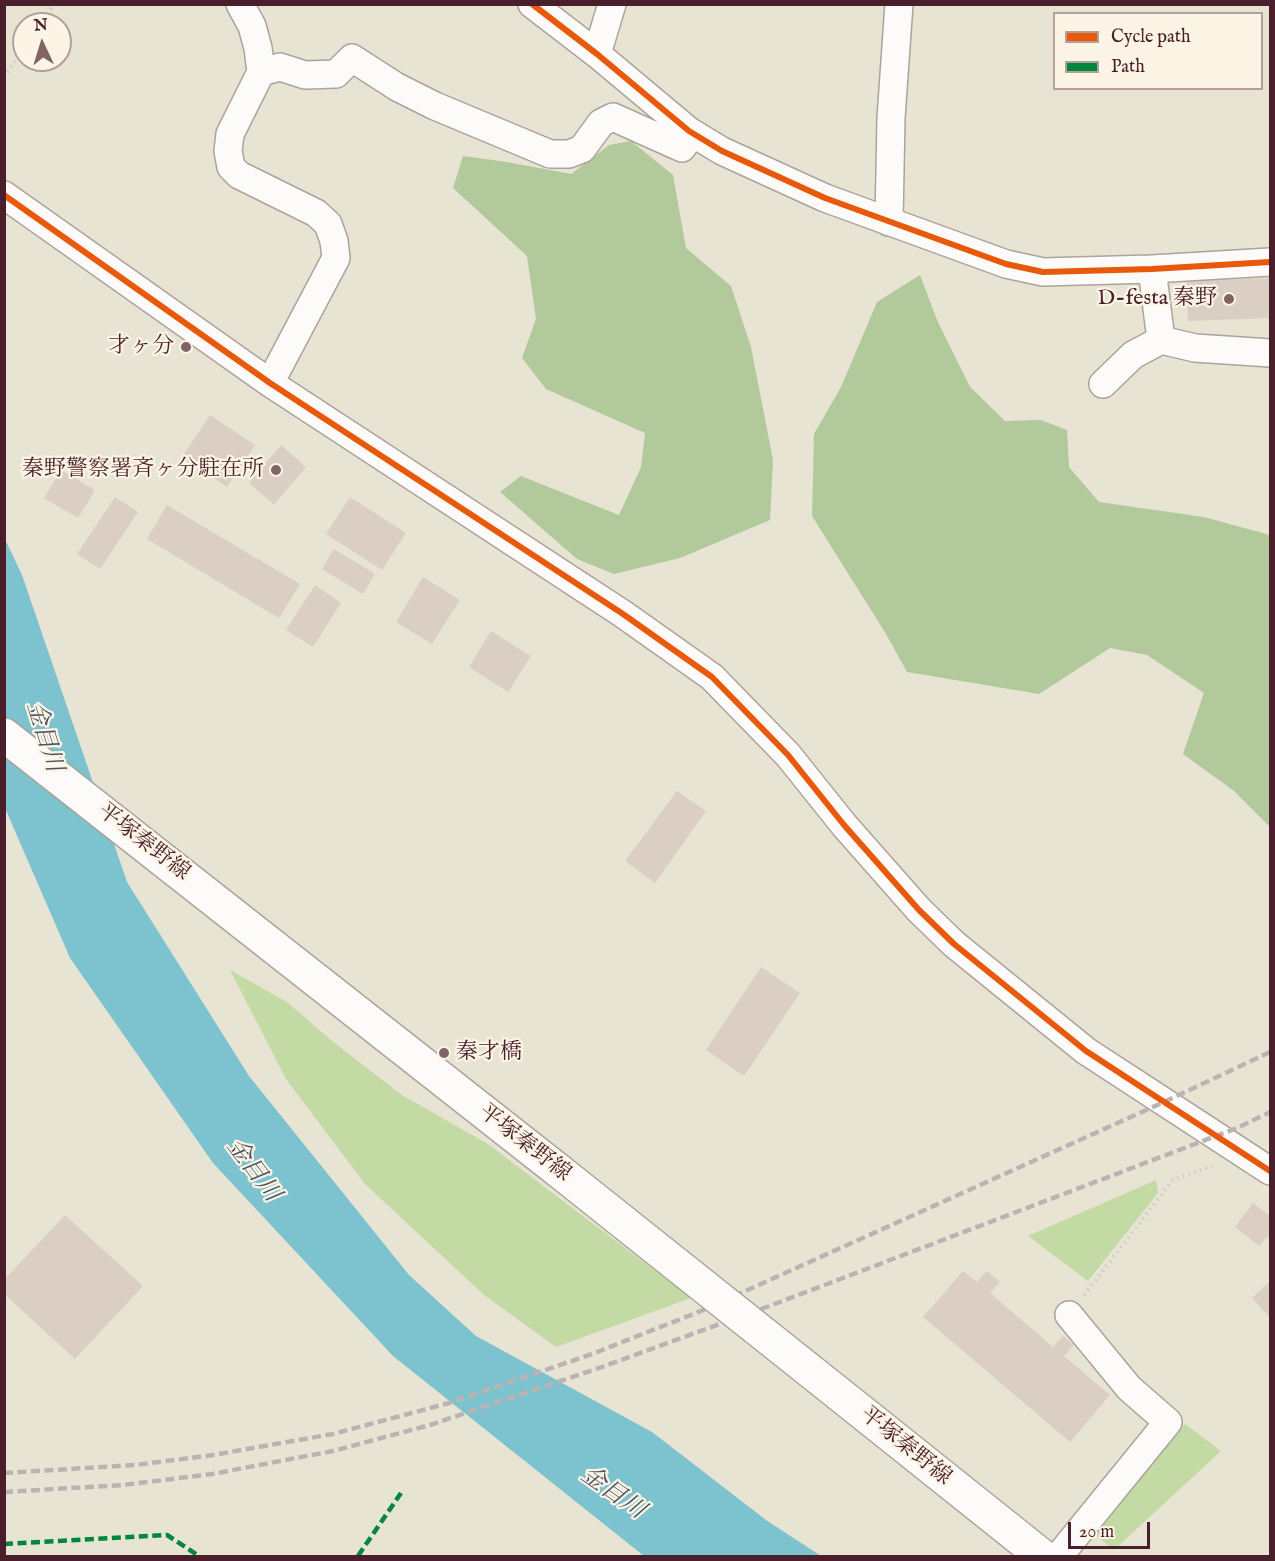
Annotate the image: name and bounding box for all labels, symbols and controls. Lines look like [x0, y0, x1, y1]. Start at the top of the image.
north arrow [12, 12, 72, 72]
legend [1053, 12, 1263, 90]
text: N [33, 16, 48, 36]
text: Cycle path [1111, 26, 1191, 49]
text: Path [1111, 56, 1145, 79]
place label: D-festa 秦野 [1098, 286, 1217, 312]
marker: D-festa 秦野 [1222, 292, 1236, 306]
place label: 才ヶ分 [108, 334, 174, 360]
marker: 才ヶ分 [179, 340, 193, 354]
place label: 秦野警察署斉ヶ分駐在所 [22, 457, 264, 483]
marker: 秦野警察署斉ヶ分駐在所 [269, 463, 283, 477]
water label: 金目川 [19, 698, 67, 776]
street label: 平塚秦野線 [92, 799, 194, 887]
place label: 秦才橋 [456, 1040, 522, 1066]
marker: 秦才橋 [437, 1046, 451, 1060]
street label: 平塚秦野線 [473, 1100, 575, 1188]
water label: 金目川 [219, 1134, 285, 1208]
street label: 平塚秦野線 [854, 1402, 956, 1492]
water label: 金目川 [574, 1462, 650, 1526]
scale bar [1071, 1510, 1154, 1548]
text: 20 m [1079, 1521, 1114, 1544]

